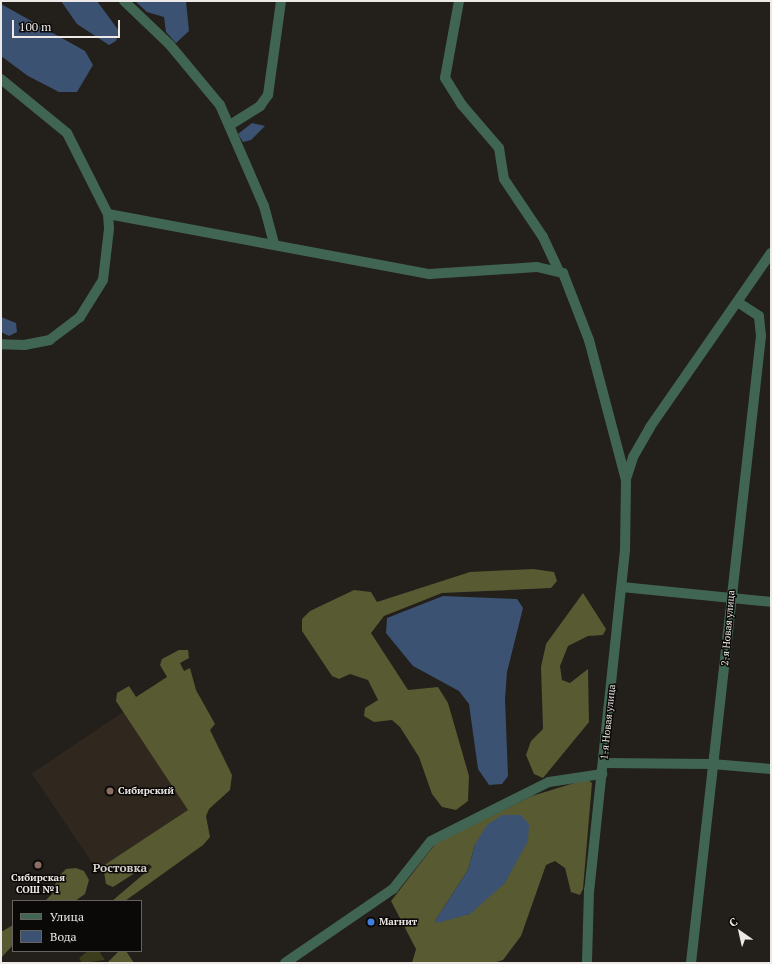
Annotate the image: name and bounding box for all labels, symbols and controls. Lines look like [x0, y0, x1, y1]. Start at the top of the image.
scale bar [14, 12, 122, 38]
text: 100 m [19, 19, 51, 34]
street label: 2-я Новая улица [719, 590, 737, 666]
street label: 1-я Новая улица [598, 684, 618, 760]
place label: Сибирский [118, 785, 174, 797]
marker: Сибирский [105, 786, 115, 796]
marker: Сибирская СОШ №1 [33, 860, 43, 870]
district label: Ростовка [93, 861, 147, 875]
place label: Сибирская СОШ №1 [11, 871, 65, 894]
legend [12, 900, 142, 952]
text: Улица [50, 909, 84, 924]
north arrow [720, 912, 760, 952]
text: С [726, 914, 740, 930]
place label: Магнит [379, 916, 417, 928]
marker: Магнит [366, 917, 376, 927]
text: Вода [50, 929, 77, 944]

